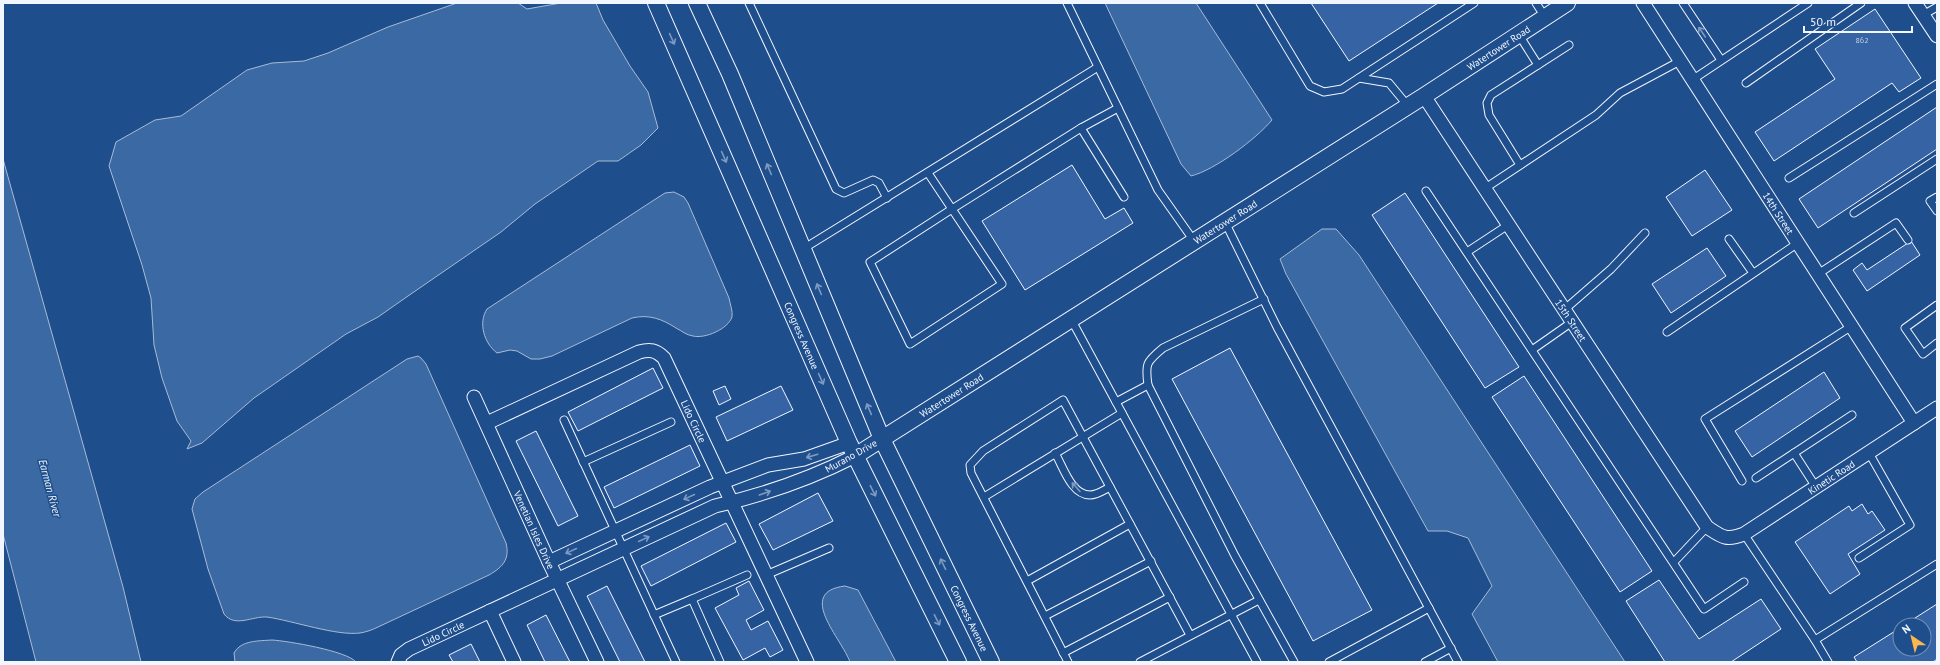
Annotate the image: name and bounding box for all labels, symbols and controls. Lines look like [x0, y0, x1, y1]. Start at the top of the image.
scale bar [1804, 8, 1912, 34]
text: 50 m [1810, 14, 1836, 29]
street label: Watertower Road [1464, 22, 1533, 73]
one-way arrow [1698, 26, 1706, 37]
one-way arrow [668, 32, 676, 44]
house number: 862 [1855, 35, 1869, 45]
one-way arrow [721, 151, 728, 163]
one-way arrow [765, 163, 773, 175]
street label: 14th Street [1760, 189, 1797, 237]
street label: Watertower Road [1191, 197, 1259, 247]
one-way arrow [815, 283, 823, 295]
street label: 15th Street [1552, 296, 1590, 344]
street label: Congress Avenue [781, 300, 822, 371]
street label: Watertower Road [917, 370, 986, 420]
one-way arrow [818, 373, 825, 385]
street label: Lido Circle [678, 398, 709, 445]
one-way arrow [865, 403, 873, 415]
street label: Murano Drive [823, 436, 879, 476]
one-way arrow [806, 453, 819, 460]
street label: Kinetic Road [1805, 457, 1857, 497]
water label: Earman River [36, 458, 65, 520]
one-way arrow [1071, 482, 1081, 492]
one-way arrow [869, 485, 877, 497]
street label: Venetian Isles Drive [511, 488, 558, 571]
one-way arrow [758, 489, 770, 497]
one-way arrow [683, 494, 695, 501]
one-way arrow [638, 535, 650, 542]
one-way arrow [566, 548, 578, 556]
one-way arrow [939, 558, 946, 570]
street label: Congress Avenue [948, 583, 991, 653]
one-way arrow [934, 613, 941, 625]
north arrow [1892, 617, 1932, 657]
street label: Lido Circle [419, 618, 466, 649]
text: N [1899, 621, 1913, 637]

